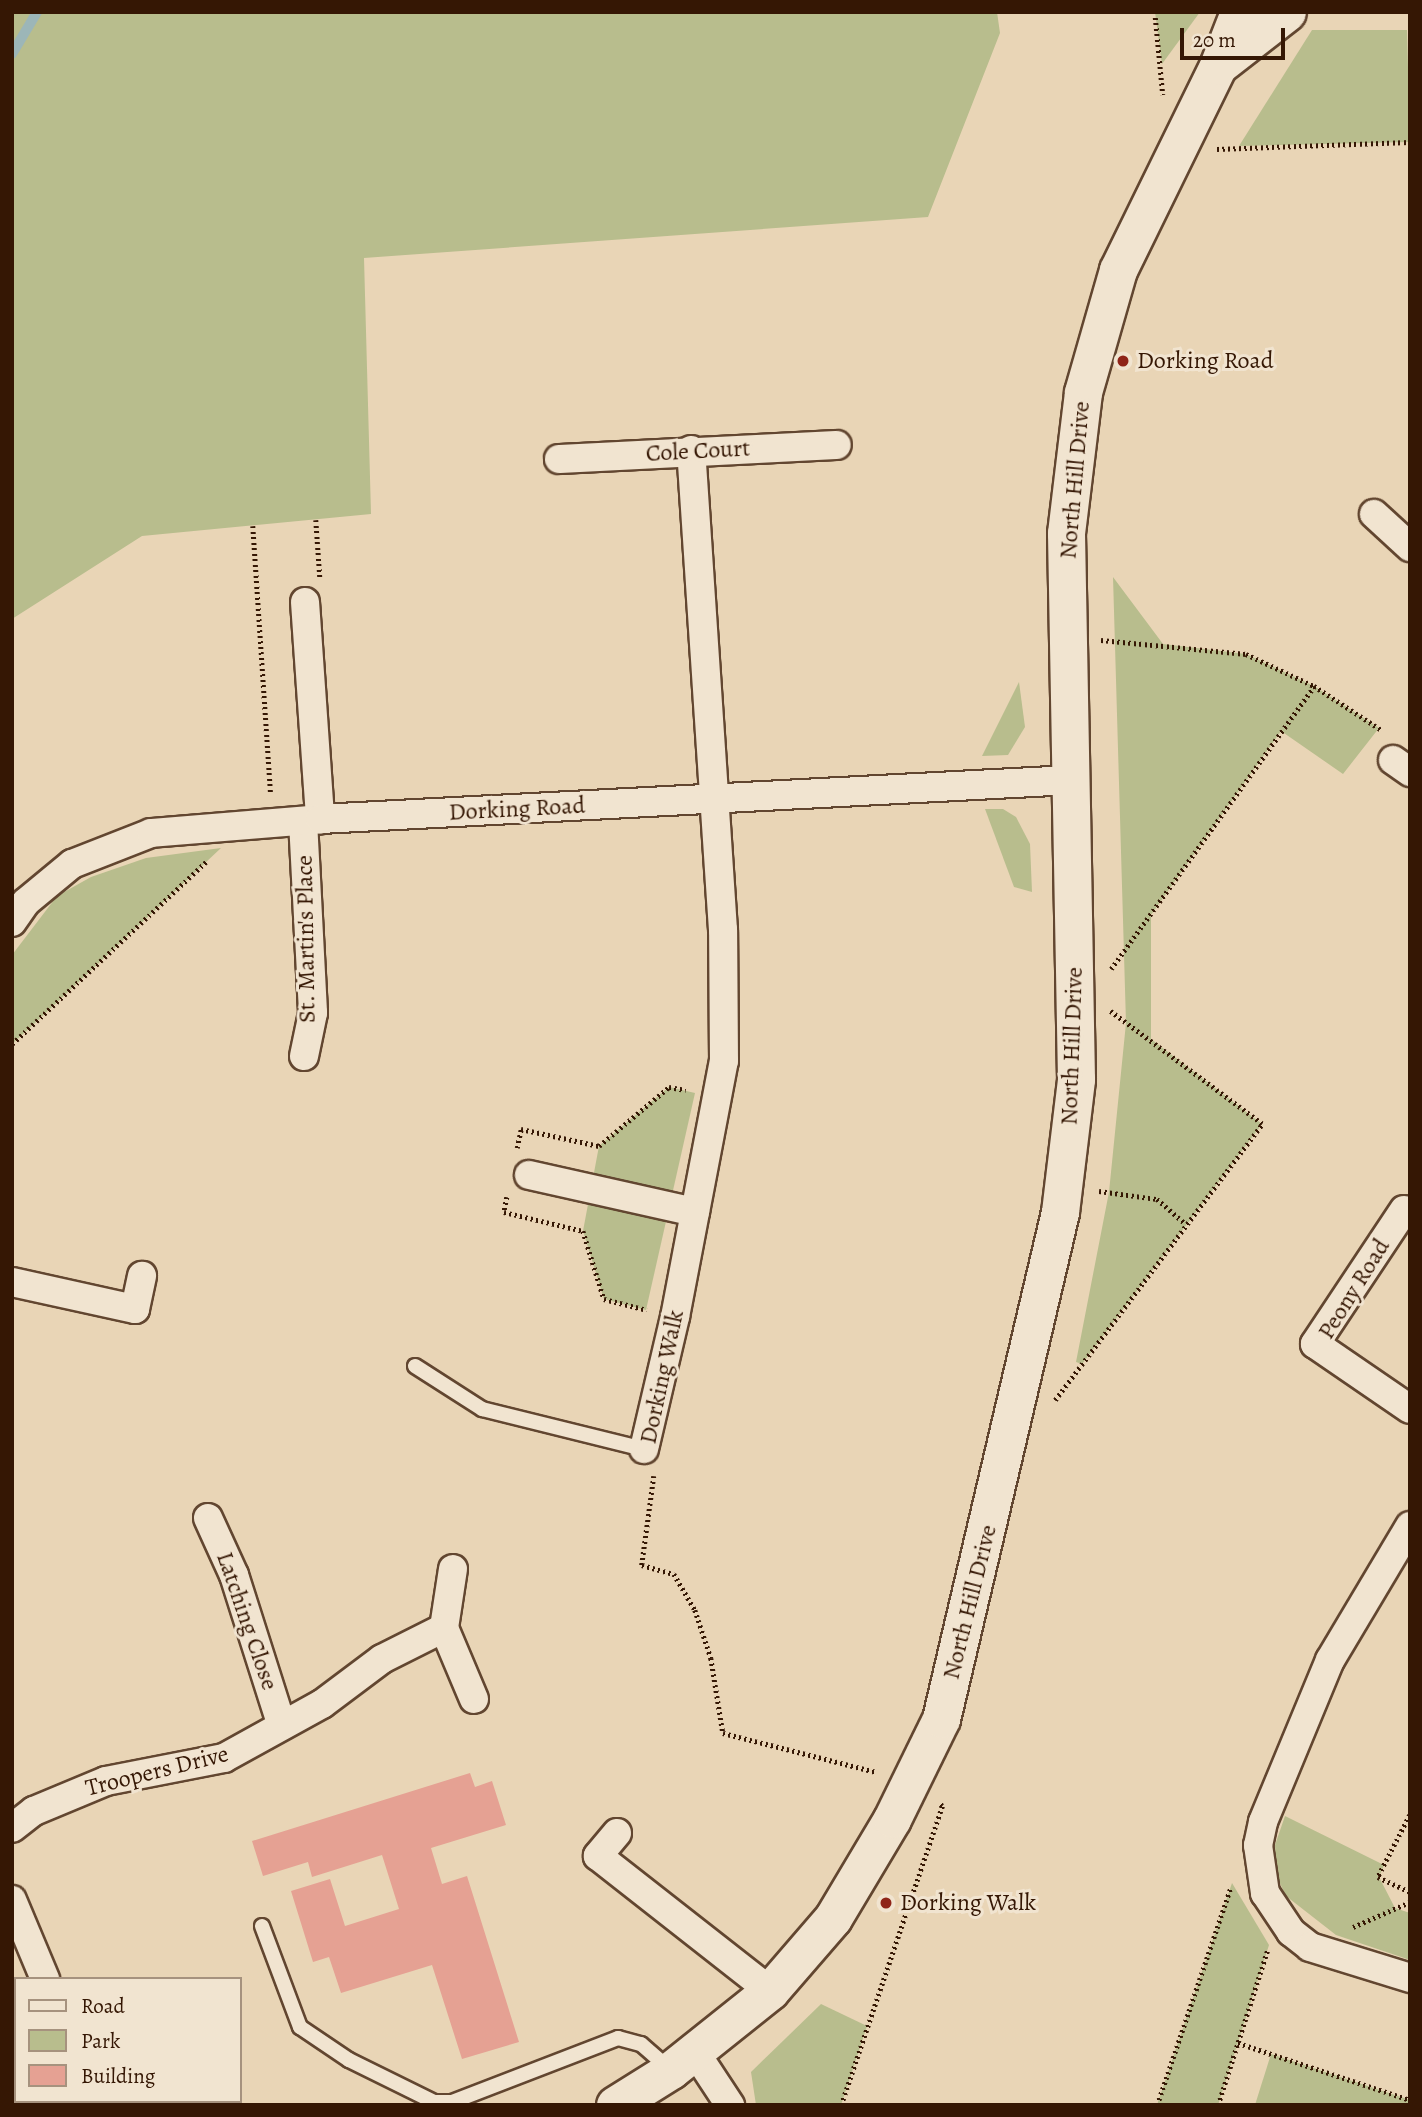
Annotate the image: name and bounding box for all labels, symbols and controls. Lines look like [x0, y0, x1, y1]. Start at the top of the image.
scale bar [1184, 14, 1289, 58]
text: 20 m [1193, 26, 1236, 54]
place label: Dorking Road [1137, 347, 1274, 375]
marker: Dorking Road [1115, 353, 1131, 369]
street label: North Hill Drive [1054, 400, 1096, 560]
street label: Cole Court [645, 434, 751, 468]
street label: Dorking Road [448, 791, 586, 827]
street label: St. Martin's Place [290, 854, 322, 1024]
street label: North Hill Drive [1055, 966, 1089, 1126]
street label: Peony Road [1312, 1233, 1396, 1345]
street label: Dorking Walk [634, 1307, 690, 1447]
street label: North Hill Drive [937, 1522, 1003, 1682]
street label: Latching Close [210, 1548, 284, 1694]
street label: Troopers Drive [83, 1739, 231, 1803]
place label: Dorking Walk [900, 1889, 1036, 1917]
marker: Dorking Walk [878, 1895, 894, 1911]
legend [14, 1977, 242, 2103]
text: Road [81, 1992, 125, 2020]
text: Park [81, 2027, 120, 2055]
text: Building [81, 2062, 155, 2090]

